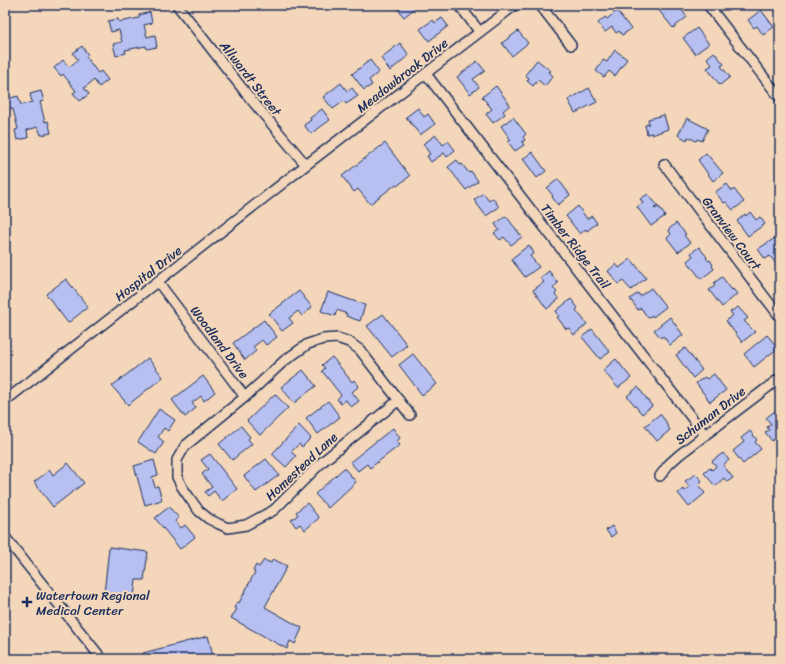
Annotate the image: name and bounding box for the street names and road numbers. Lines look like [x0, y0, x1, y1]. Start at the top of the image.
street label: Meadowbrook Drive [351, 32, 453, 119]
street label: Allwardt Street [213, 35, 288, 121]
street label: Granview Court [696, 191, 768, 276]
street label: Timber Ridge Trail [535, 198, 617, 294]
street label: Hospital Drive [110, 239, 187, 307]
street label: Woodland Drive [184, 301, 255, 384]
street label: Schuman Drive [670, 380, 751, 451]
street label: Homestead Lane [260, 426, 343, 506]

